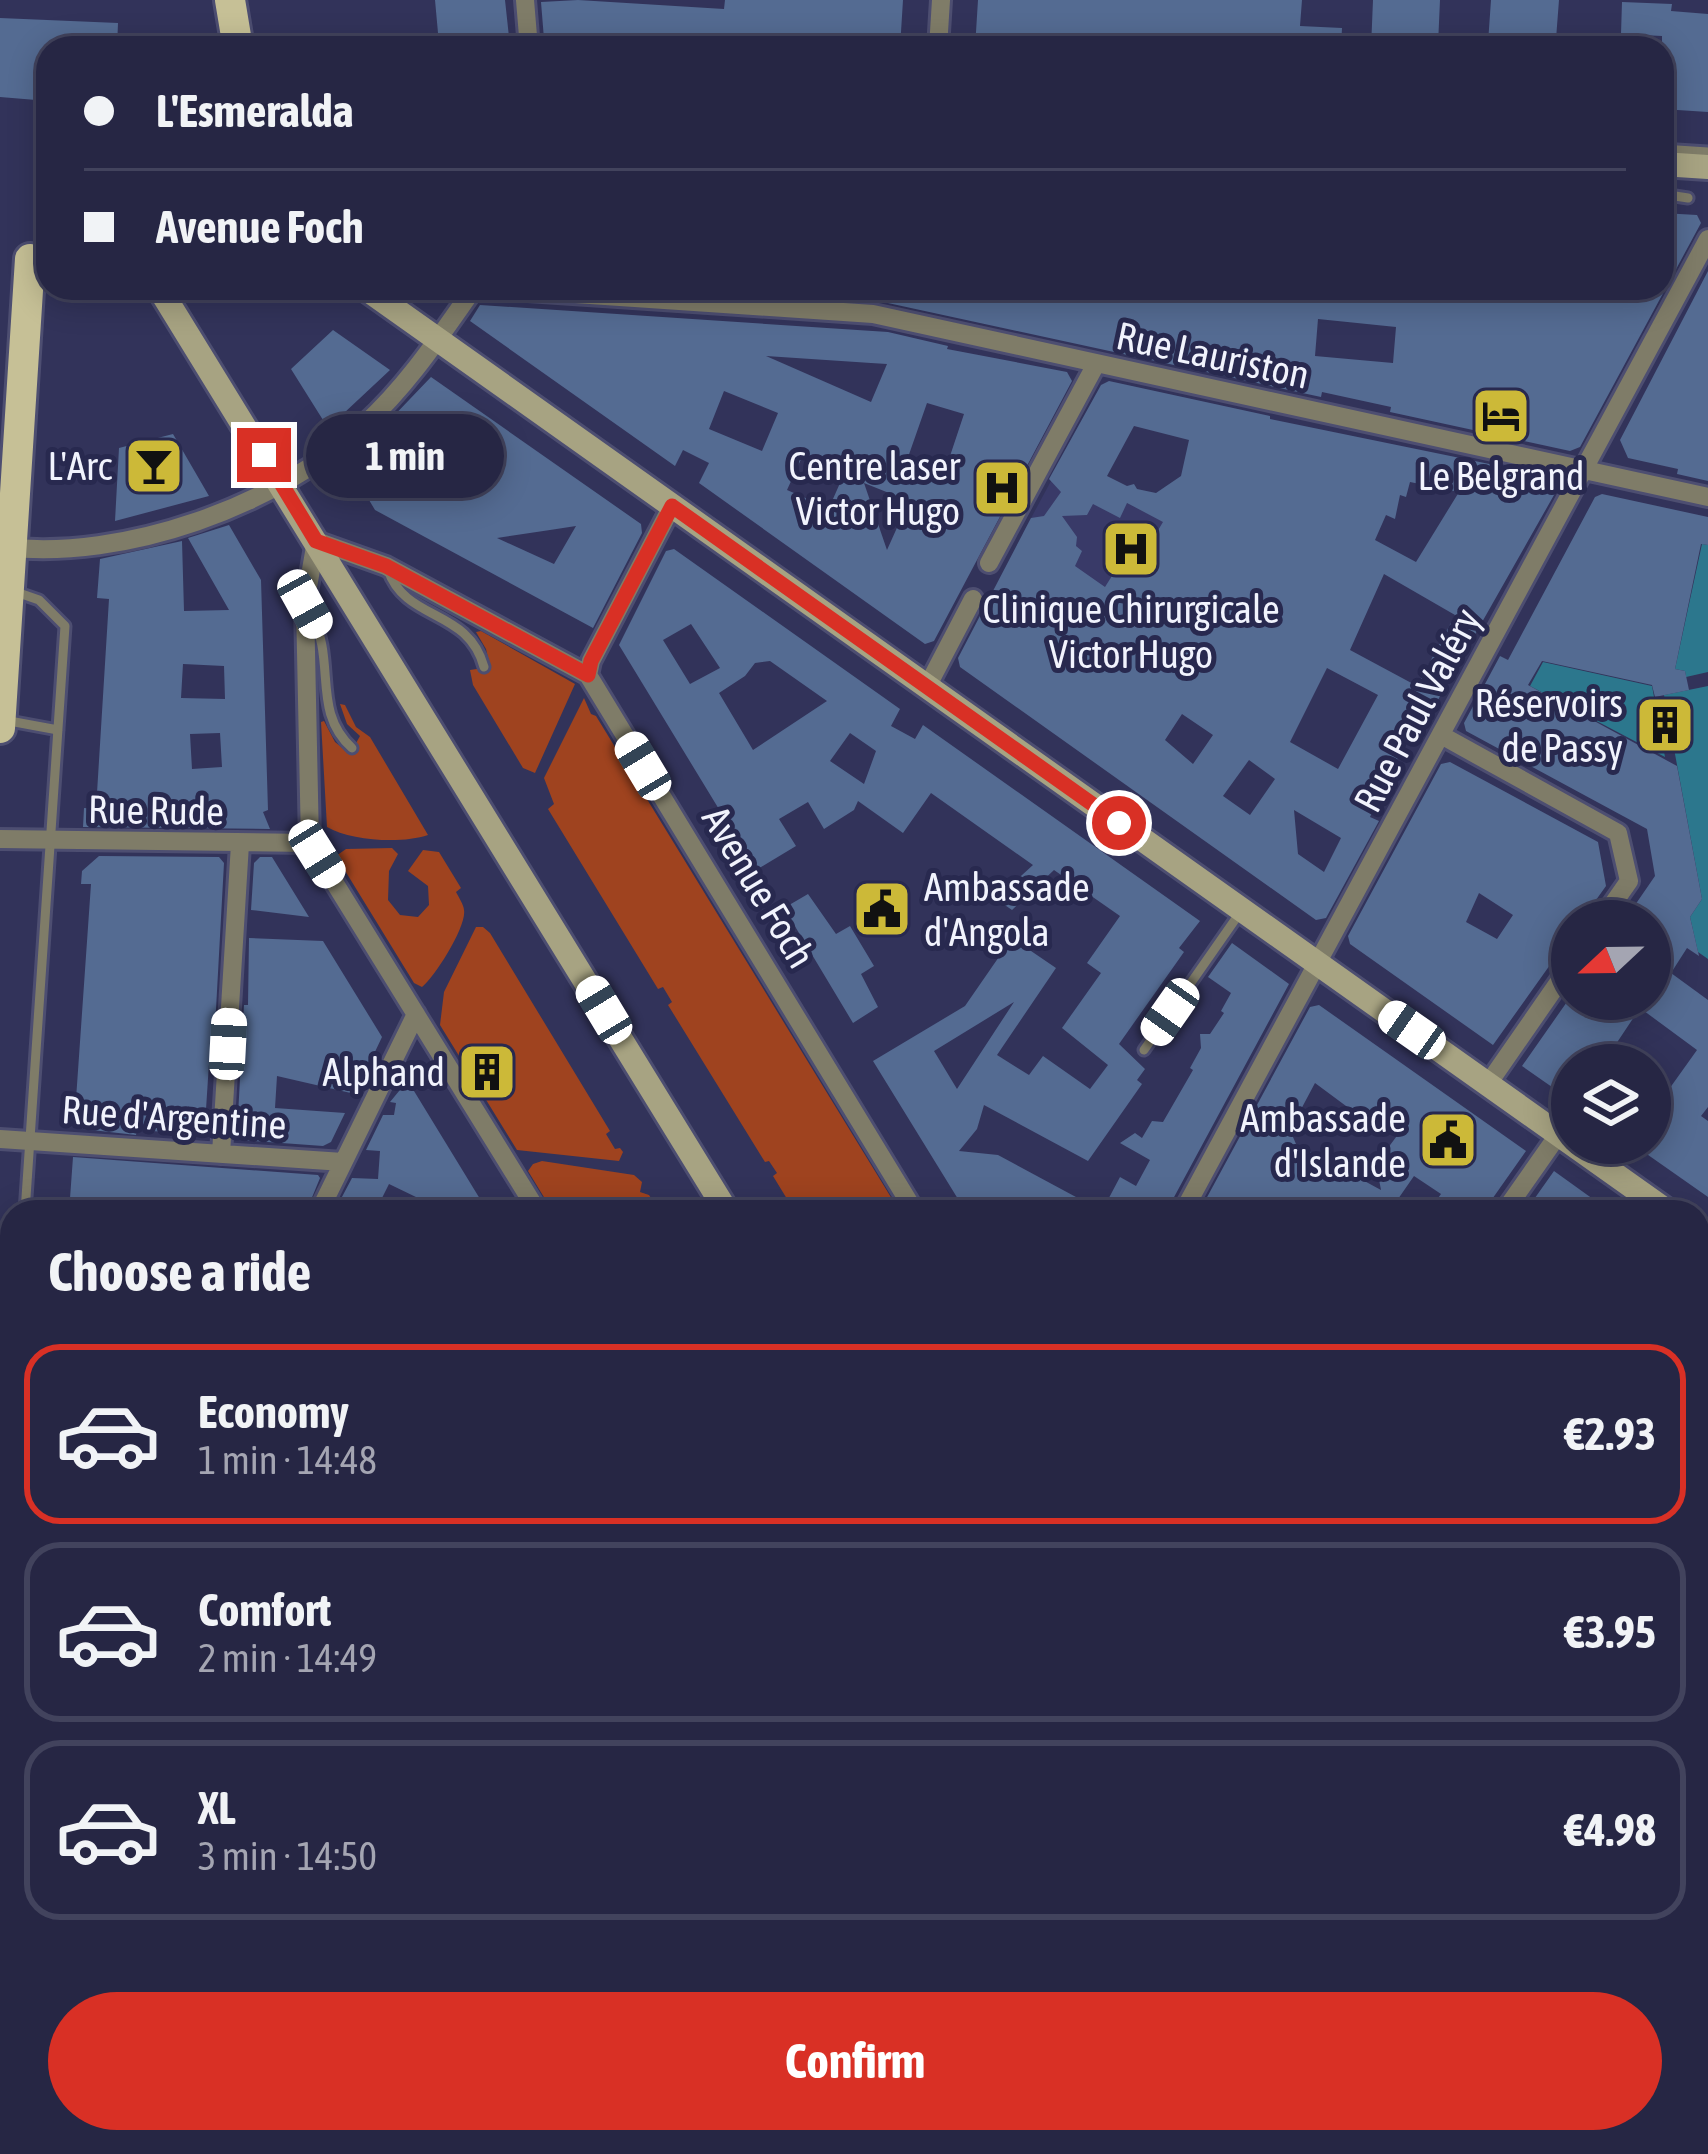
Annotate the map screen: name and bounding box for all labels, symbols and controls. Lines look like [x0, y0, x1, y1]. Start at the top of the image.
text: L'Esmeralda [156, 85, 353, 137]
text: Avenue Foch [156, 201, 364, 253]
street label: Rue Lauriston [1113, 313, 1313, 397]
hotel icon: Le Belgrand [1470, 385, 1532, 447]
callout: 1 min [306, 413, 504, 497]
route end [237, 428, 291, 482]
text: 1 min [365, 434, 445, 478]
bar icon: L'Arc [123, 435, 185, 497]
place label: L'Arc [47, 444, 113, 488]
place label: Centre laser Victor Hugo [789, 444, 960, 533]
place label: Le Belgrand [1417, 454, 1585, 498]
hospital icon: Centre laser Victor Hugo [971, 457, 1033, 519]
hospital icon: Clinique Chirurgicale Victor Hugo [1100, 518, 1162, 580]
car [272, 564, 338, 644]
place label: Clinique Chirurgicale Victor Hugo [982, 587, 1280, 676]
street label: Rue Paul Valéry [1345, 601, 1489, 819]
place label: Réservoirs de Passy [1475, 681, 1623, 770]
building icon: Réservoirs de Passy [1634, 694, 1696, 756]
car [609, 726, 677, 806]
street label: Rue Rude [88, 787, 224, 833]
route start [1092, 796, 1146, 850]
street label: Avenue Foch [694, 799, 824, 975]
car [283, 814, 351, 894]
place label: Ambassade d'Angola [924, 865, 1090, 954]
public building icon: Ambassade d'Angola [851, 878, 913, 940]
north arrow [1551, 900, 1671, 1020]
map controls [1551, 900, 1671, 1164]
car [570, 970, 638, 1050]
car [1135, 972, 1205, 1052]
car [1372, 995, 1452, 1065]
car [208, 1007, 248, 1081]
building icon: Alphand [456, 1041, 518, 1103]
button: layers [1551, 1044, 1671, 1164]
place label: Alphand [323, 1050, 445, 1094]
street label: Rue d'Argentine [60, 1087, 288, 1147]
place label: Ambassade d'Islande [1240, 1096, 1406, 1185]
public building icon: Ambassade d'Islande [1417, 1109, 1479, 1171]
text: Choose a ride [48, 1241, 311, 1302]
icon: car [54, 1380, 162, 1488]
text: Economy [198, 1386, 349, 1438]
text: €2.93 [1564, 1408, 1656, 1460]
text: 1 min · 14:48 [198, 1438, 377, 1482]
icon: car [54, 1578, 162, 1686]
text: Comfort [198, 1584, 331, 1636]
text: €3.95 [1564, 1606, 1656, 1658]
text: 2 min · 14:49 [198, 1636, 377, 1680]
icon: car [54, 1776, 162, 1884]
text: XL [198, 1782, 236, 1834]
text: €4.98 [1564, 1804, 1656, 1856]
text: 3 min · 14:50 [198, 1834, 377, 1878]
button: Confirm [48, 1992, 1662, 2130]

